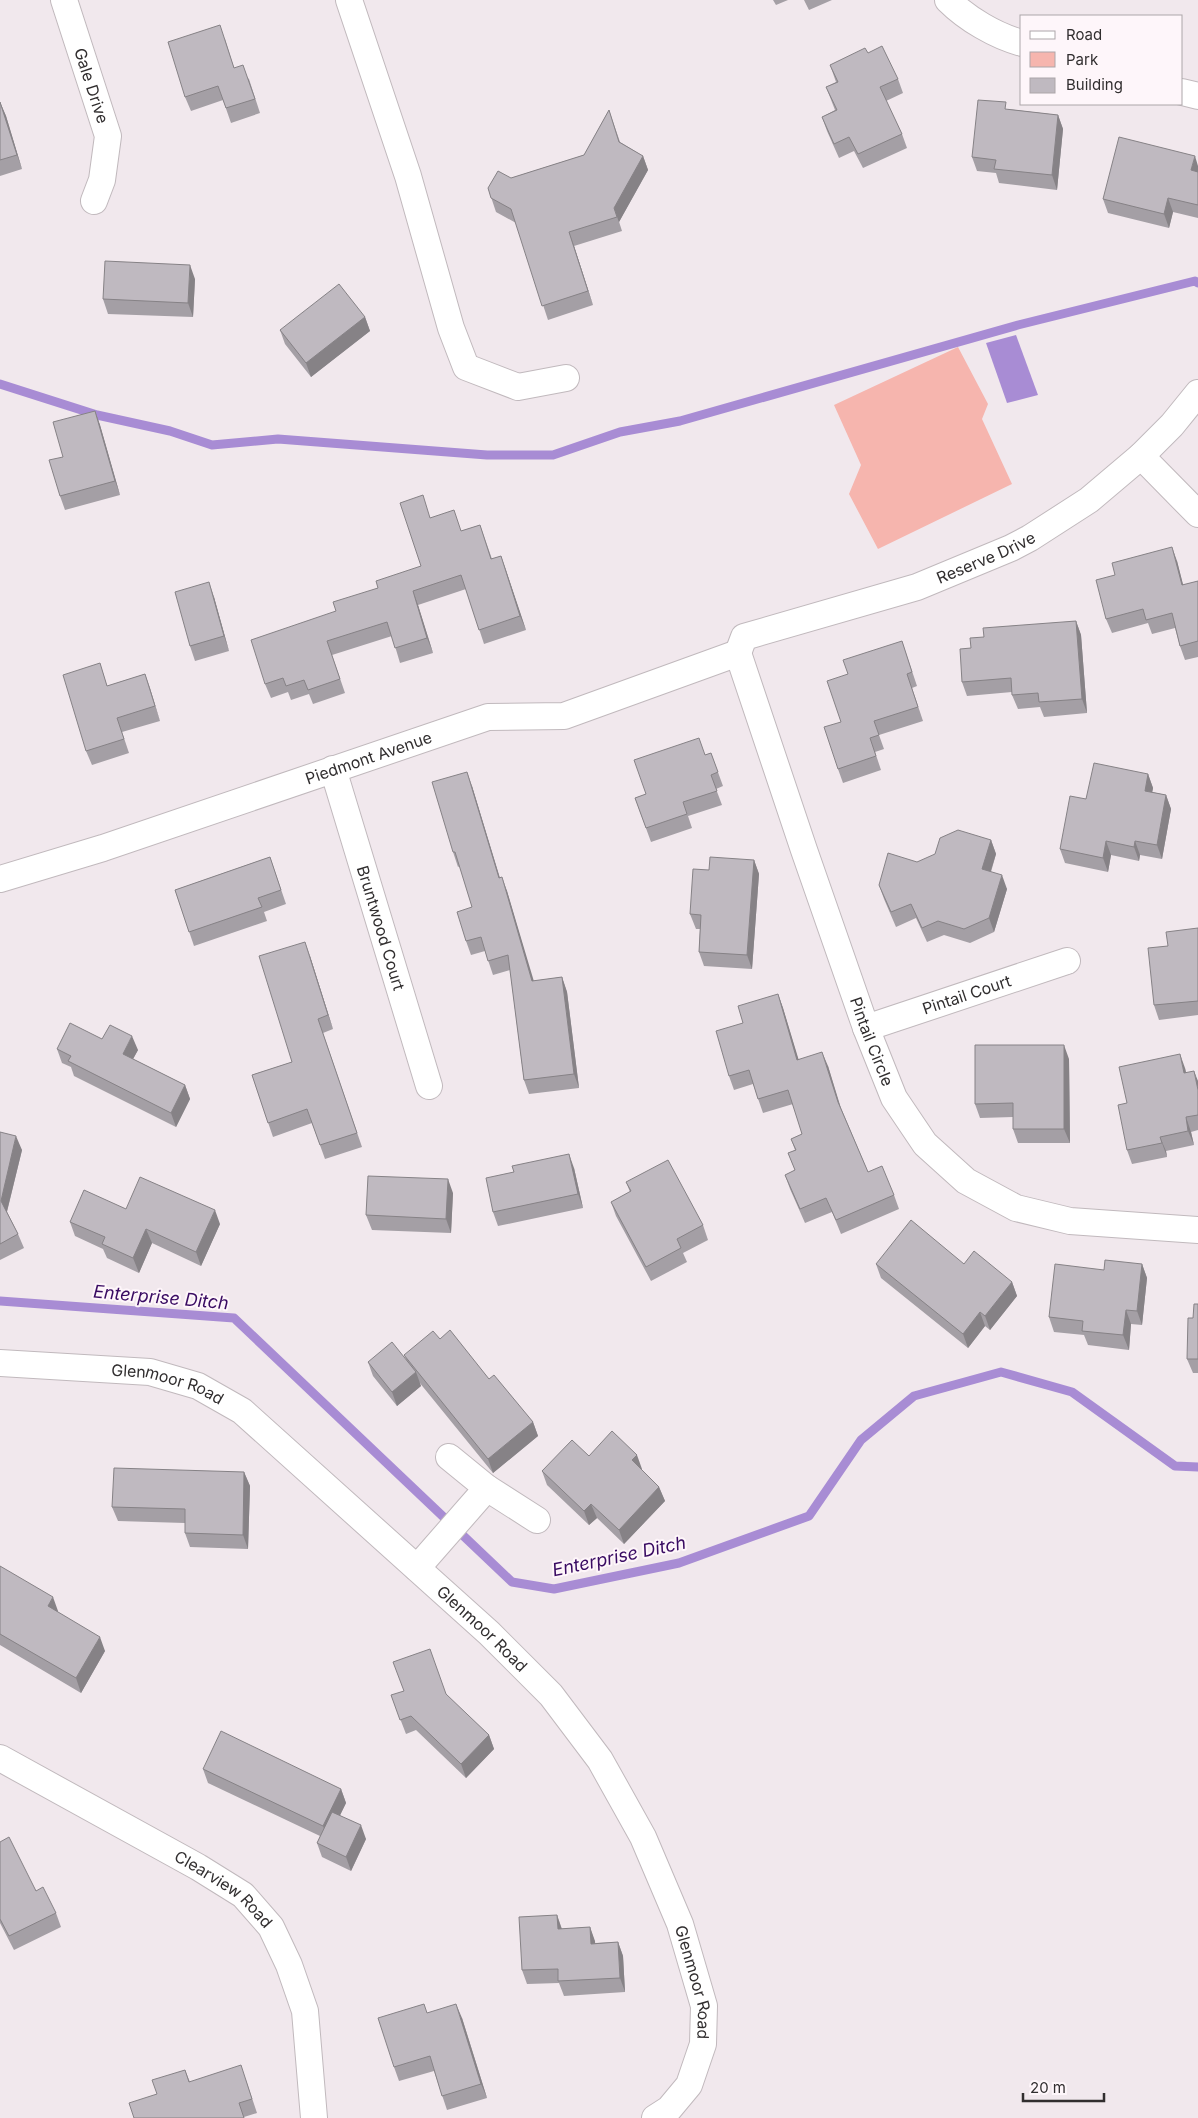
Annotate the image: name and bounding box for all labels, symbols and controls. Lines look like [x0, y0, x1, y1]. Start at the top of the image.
legend [1020, 15, 1183, 105]
text: Road [1066, 25, 1102, 44]
street label: Gale Drive [70, 45, 113, 126]
text: Park [1066, 50, 1099, 69]
text: Building [1066, 75, 1123, 94]
street label: Reserve Drive [933, 527, 1039, 588]
street label: Piedmont Avenue [303, 727, 434, 788]
street label: Bruntwood Court [353, 863, 409, 993]
street label: Pintail Court [920, 970, 1014, 1019]
street label: Pintail Circle [846, 994, 898, 1089]
water label: Enterprise Ditch [92, 1281, 230, 1313]
street label: Glenmoor Road [111, 1360, 227, 1409]
water label: Enterprise Ditch [550, 1532, 688, 1580]
street label: Glenmoor Road [433, 1581, 532, 1676]
street label: Clearview Road [171, 1846, 277, 1932]
street label: Glenmoor Road [671, 1923, 715, 2039]
scale bar [1023, 2070, 1104, 2102]
text: 20 m [1030, 2078, 1066, 2097]

